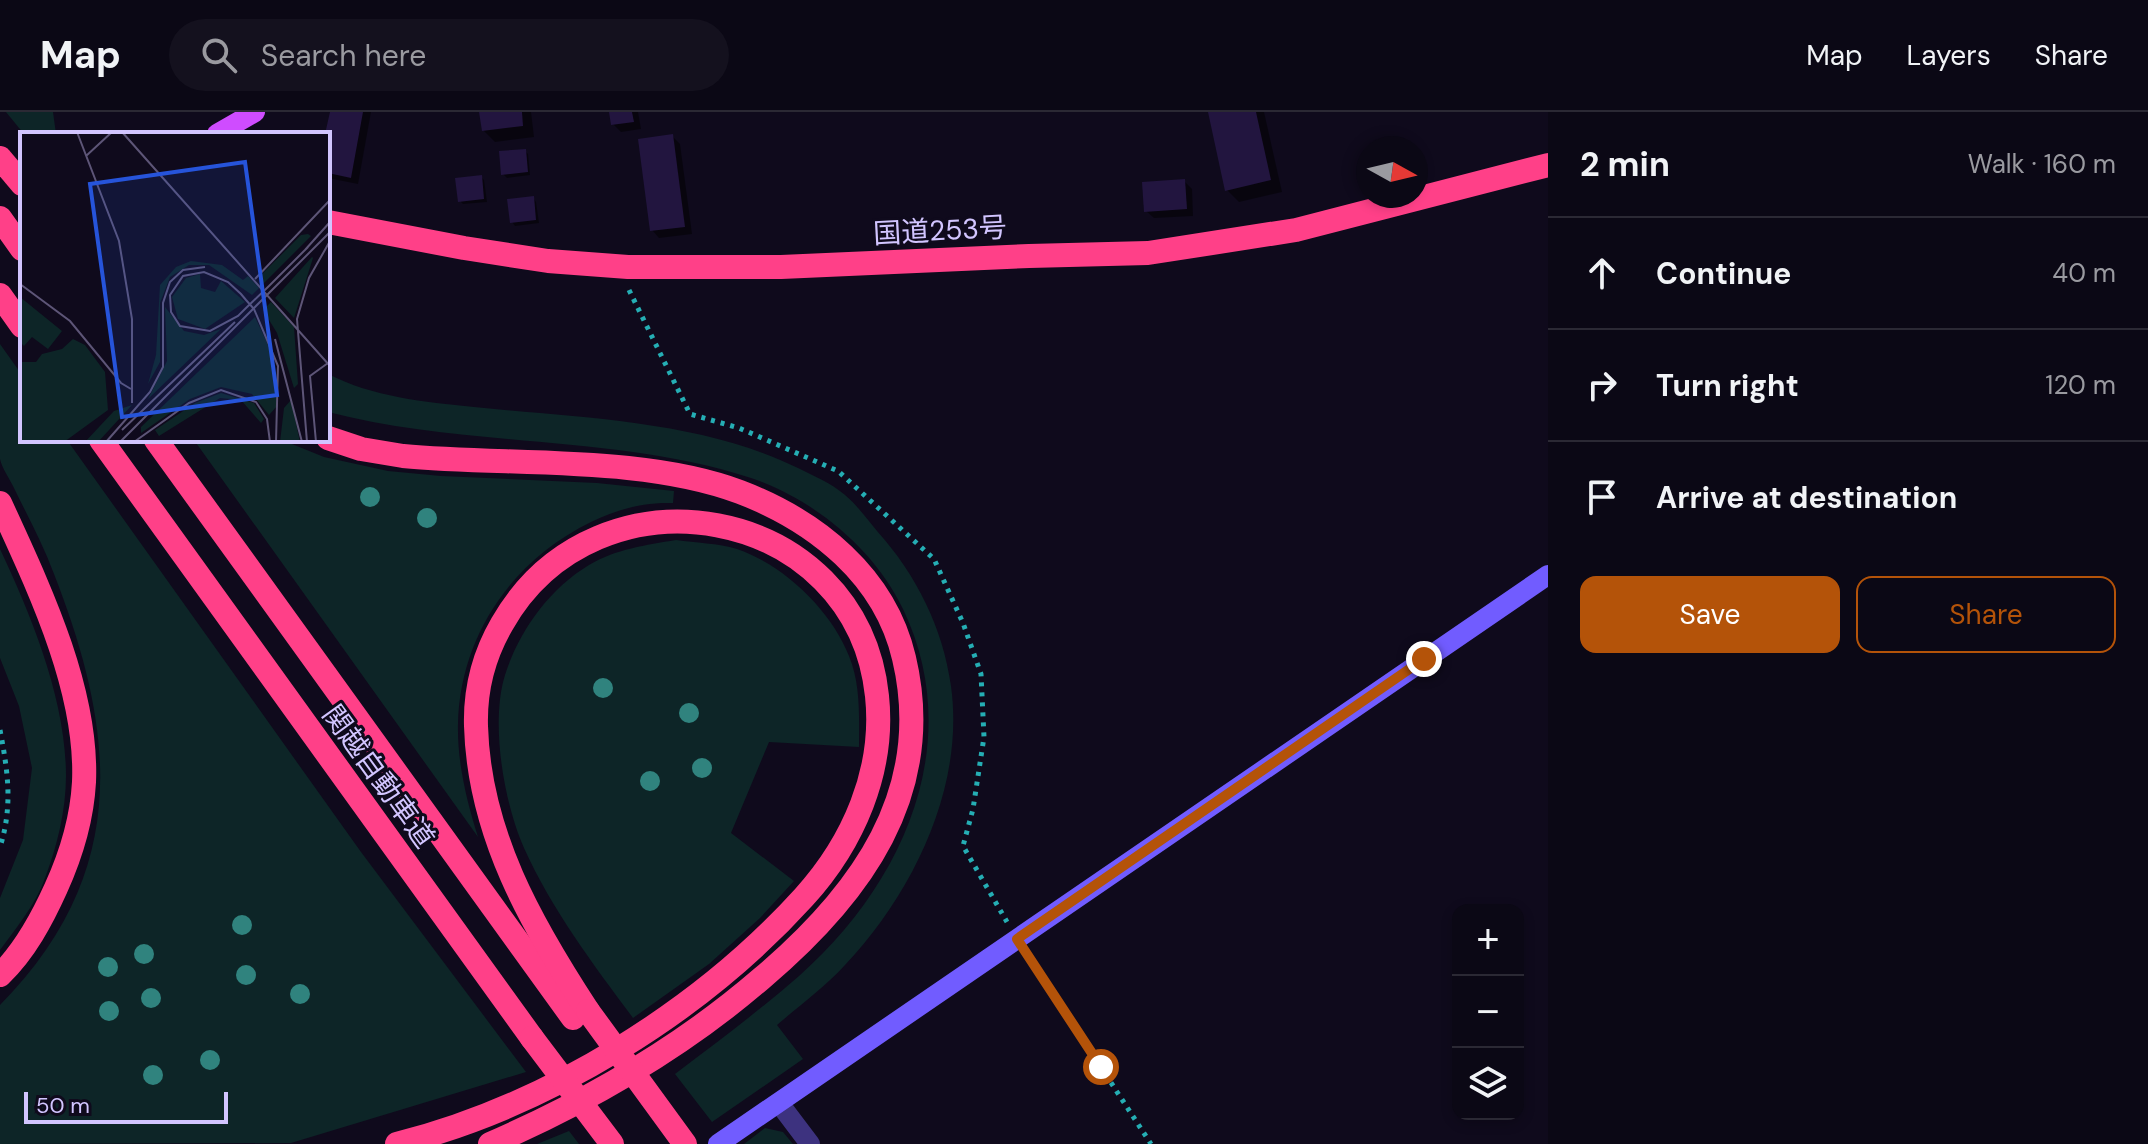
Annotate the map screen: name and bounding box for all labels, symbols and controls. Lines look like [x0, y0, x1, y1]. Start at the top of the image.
search box [169, 19, 729, 91]
text: Map [40, 30, 121, 80]
icon: search [197, 33, 241, 77]
text: Search here [261, 36, 426, 75]
text: Map [1806, 37, 1863, 74]
text: Layers [1907, 37, 1991, 74]
text: Share [2035, 37, 2108, 74]
inset map [20, 132, 330, 442]
north arrow [1356, 136, 1428, 208]
text: 2 min [1580, 142, 1670, 187]
text: Walk · 160 m [1968, 147, 2116, 181]
street label: 国道253号 [872, 209, 1008, 252]
icon: ahead [1580, 251, 1624, 295]
text: Continue [1656, 254, 1791, 293]
text: 40 m [2052, 256, 2116, 290]
icon: right [1580, 363, 1624, 407]
text: Turn right [1656, 366, 1799, 405]
text: 120 m [2045, 368, 2116, 402]
icon: arrive [1580, 475, 1624, 519]
text: Arrive at destination [1656, 478, 1957, 517]
button: Save [1580, 576, 1840, 653]
button: Share [1856, 576, 2116, 653]
route end [1406, 641, 1442, 677]
street label: 関越自動車道 [314, 697, 443, 855]
map controls [1452, 904, 1524, 1120]
button: + [1452, 904, 1524, 976]
button: − [1452, 976, 1524, 1048]
button: layers [1452, 1048, 1524, 1120]
route start [1083, 1049, 1119, 1085]
scale bar [24, 1088, 228, 1124]
text: 50 m [36, 1091, 90, 1120]

